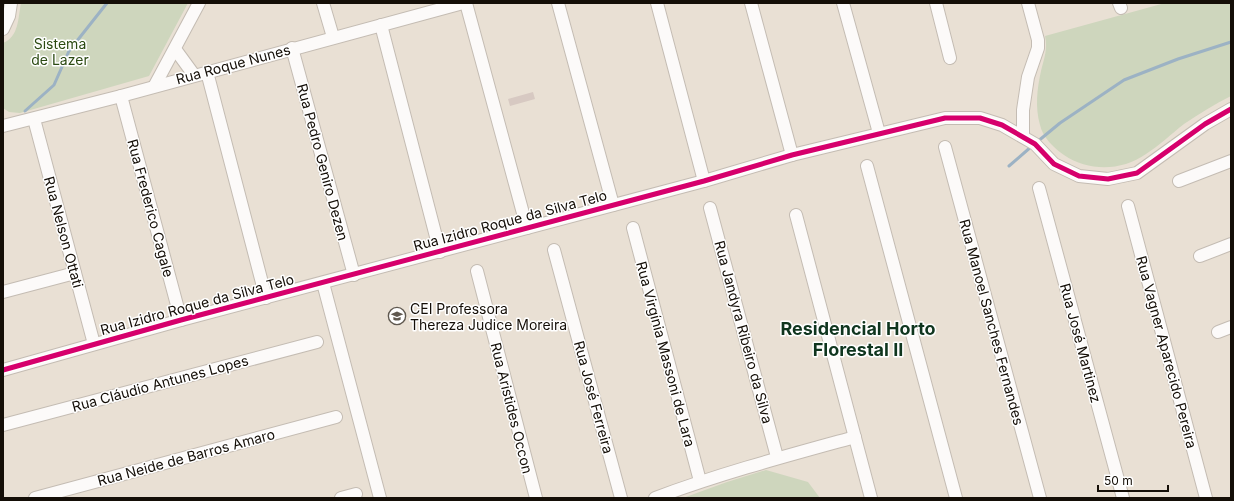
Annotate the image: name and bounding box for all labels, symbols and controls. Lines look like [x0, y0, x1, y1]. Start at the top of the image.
park label: Sistema de Lazer [31, 35, 89, 68]
street label: Rua Roque Nunes [174, 41, 292, 87]
street label: Rua Pedro Geniro Dezen [294, 82, 352, 242]
street label: Rua Frederico Cagale [124, 137, 178, 279]
street label: Rua Nelson Ottati [41, 174, 87, 290]
street label: Rua Izidro Roque da Silva Telo [411, 186, 609, 254]
street label: Rua Manoel Sanches Fernandes [956, 217, 1028, 427]
street label: Rua Jandyra Ribeiro da Silva [711, 239, 777, 425]
street label: Rua Vagner Aparecido Pereira [1133, 254, 1201, 450]
street label: Rua Virgínia Massoni de Lara [633, 259, 699, 449]
street label: Rua Izidro Roque da Silva Telo [98, 270, 296, 338]
street label: Rua José Martinez [1057, 281, 1105, 405]
place label: CEI Professora Thereza Judice Moreira [410, 300, 567, 333]
school or university icon: CEI Professora Thereza Judice Moreira [387, 306, 407, 326]
district label: Residencial Horto Florestal II [780, 318, 936, 360]
street label: Rua José Ferreira [571, 339, 617, 455]
street label: Rua Aristides Occon [487, 341, 537, 475]
street label: Rua Cláudio Antunes Lopes [70, 351, 250, 415]
street label: Rua Neide de Barros Amaro [95, 425, 277, 489]
scale bar [1098, 467, 1168, 493]
text: 50 m [1104, 473, 1133, 488]

